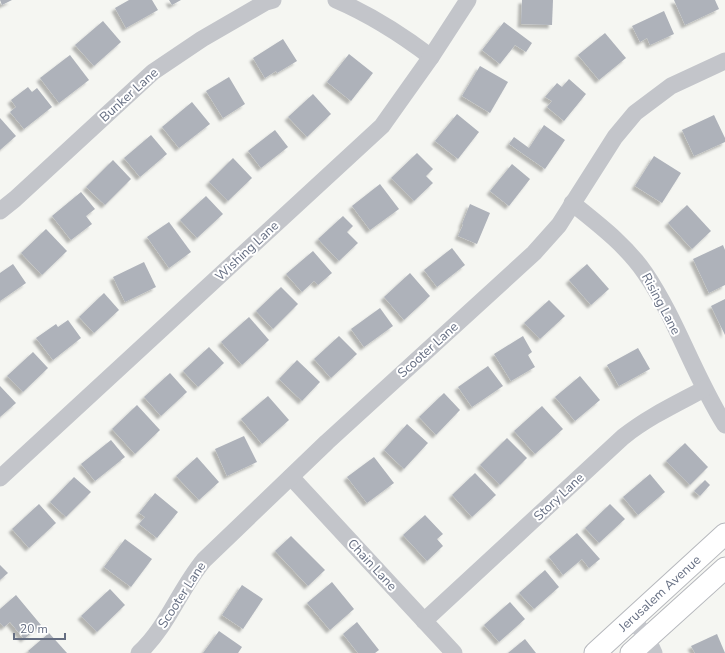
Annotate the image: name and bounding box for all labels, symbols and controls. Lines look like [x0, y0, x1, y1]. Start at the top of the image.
street label: Bunker Lane [96, 64, 162, 126]
street label: Wishing Lane [211, 217, 283, 285]
street label: Rising Lane [637, 270, 685, 338]
street label: Scooter Lane [394, 318, 462, 382]
street label: Story Lane [530, 469, 588, 525]
street label: Chain Lane [343, 535, 401, 595]
street label: Jerusalem Avenue [614, 551, 705, 637]
street label: Scooter Lane [154, 558, 210, 632]
scale bar [14, 615, 65, 641]
text: 20 m [20, 621, 48, 637]

